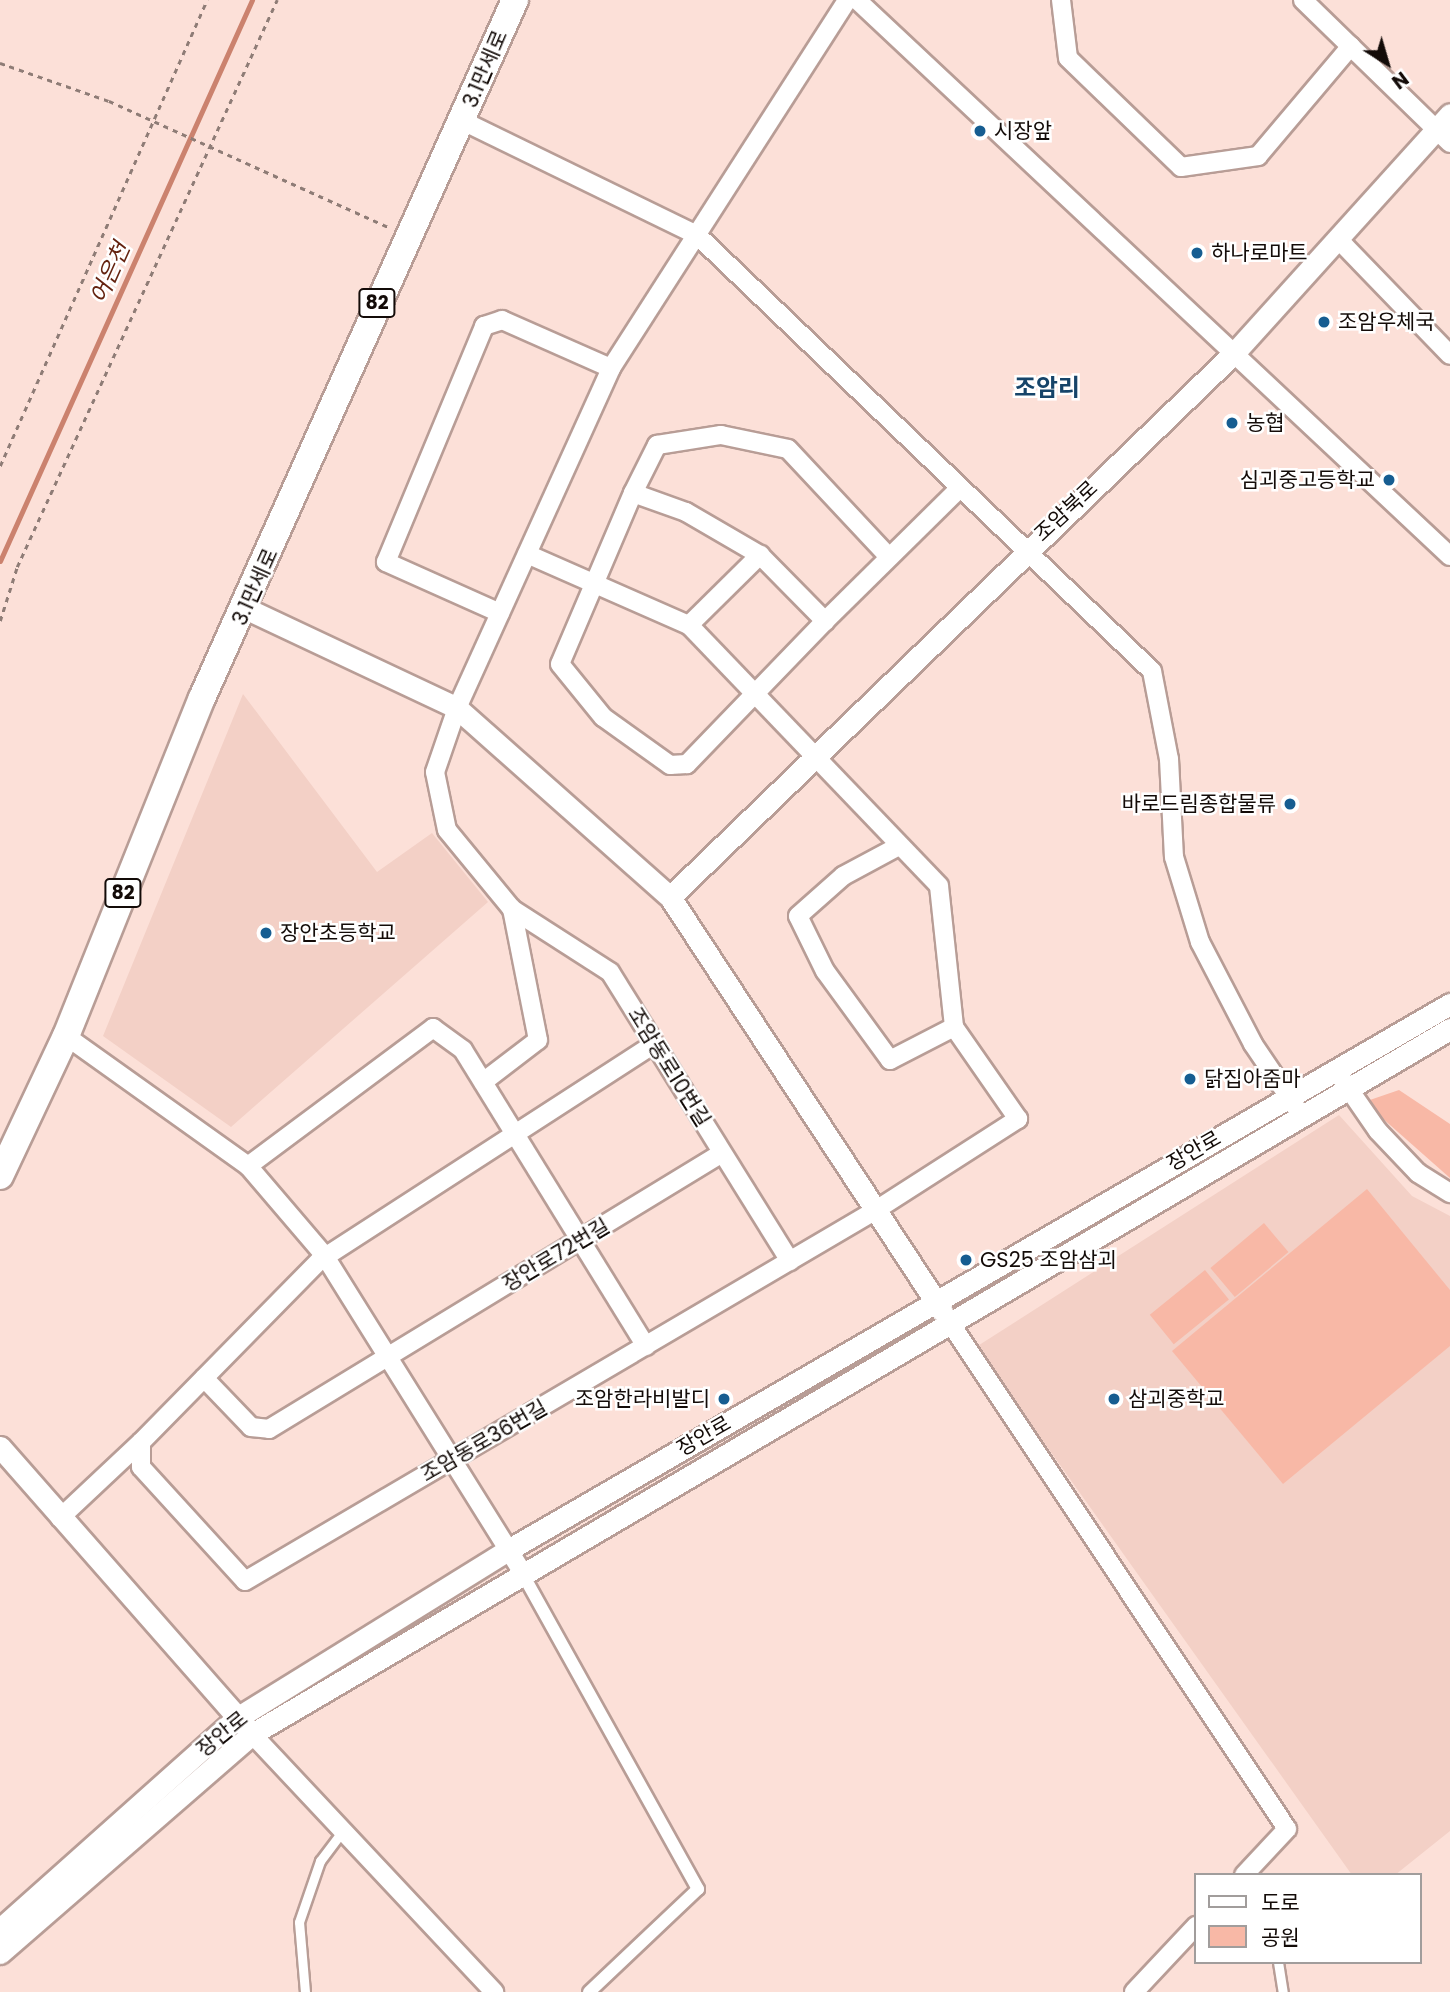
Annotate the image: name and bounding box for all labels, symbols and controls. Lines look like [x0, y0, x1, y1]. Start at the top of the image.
street label: 3.1만세로 [457, 27, 513, 111]
north arrow [1352, 28, 1422, 98]
text: N [1386, 65, 1414, 95]
place label: 시장앞 [994, 118, 1052, 144]
marker: 시장앞 [972, 123, 988, 139]
water label: 어은천 [84, 238, 136, 308]
place label: 하나로마트 [1211, 240, 1308, 266]
marker: 하나로마트 [1189, 245, 1205, 261]
road number: 82 [358, 288, 396, 318]
place label: 조암우체국 [1338, 309, 1435, 335]
marker: 조암우체국 [1316, 314, 1332, 330]
district label: 조암리 [1014, 374, 1080, 402]
place label: 농협 [1246, 410, 1285, 436]
marker: 농협 [1224, 415, 1240, 431]
place label: 심괴중고등학교 [1240, 467, 1375, 493]
marker: 심괴중고등학교 [1381, 472, 1397, 488]
street label: 조암북로 [1029, 475, 1103, 547]
street label: 3.1만세로 [227, 545, 283, 629]
place label: 바로드림종합물류 [1121, 791, 1276, 817]
marker: 바로드림종합물류 [1282, 796, 1298, 812]
road number: 82 [104, 878, 142, 908]
place label: 장안초등학교 [280, 920, 396, 946]
marker: 장안초등학교 [258, 925, 274, 941]
street label: 조암동로10번길 [622, 1003, 716, 1131]
place label: 닭집아줌마 [1204, 1066, 1301, 1092]
marker: 닭집아줌마 [1182, 1071, 1198, 1087]
street label: 장안로 [1163, 1126, 1225, 1176]
street label: 장안로72번길 [498, 1213, 614, 1297]
place label: GS25 조암삼괴 [980, 1247, 1117, 1273]
marker: GS25 조암삼괴 [958, 1252, 974, 1268]
place label: 조암한라비발디 [575, 1386, 710, 1412]
place label: 삼괴중학교 [1128, 1386, 1225, 1412]
marker: 조암한라비발디 [716, 1391, 732, 1407]
marker: 삼괴중학교 [1106, 1391, 1122, 1407]
street label: 조암동로36번길 [416, 1395, 552, 1487]
street label: 장안로 [673, 1411, 735, 1461]
street label: 장안로 [192, 1706, 252, 1762]
legend [1194, 1873, 1422, 1964]
text: 도로 [1261, 1888, 1300, 1917]
text: 공원 [1261, 1923, 1300, 1952]

